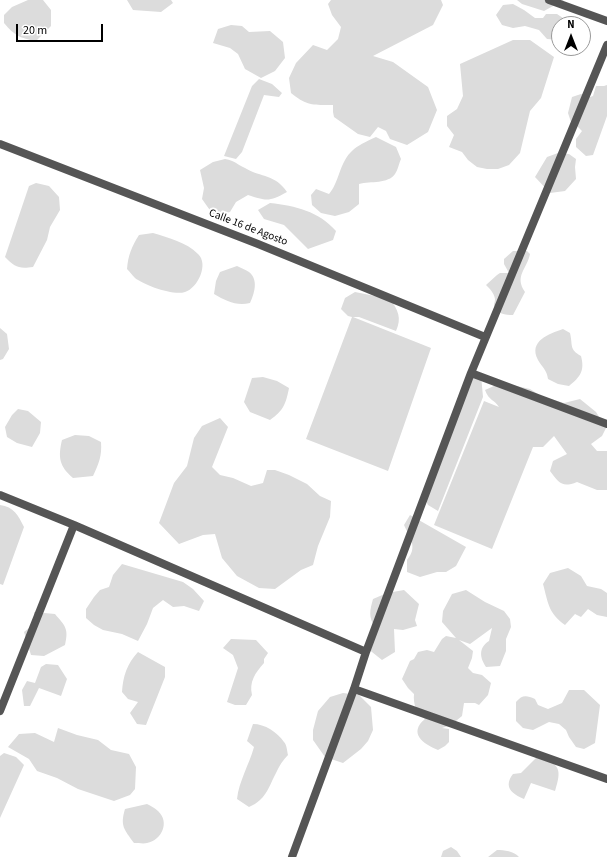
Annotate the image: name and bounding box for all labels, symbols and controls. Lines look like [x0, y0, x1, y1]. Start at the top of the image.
scale bar [18, 16, 105, 42]
north arrow [551, 16, 591, 56]
text: N [567, 17, 575, 32]
text: 20 m [23, 22, 47, 39]
street label: Calle 16 de Agosto [207, 207, 289, 249]

